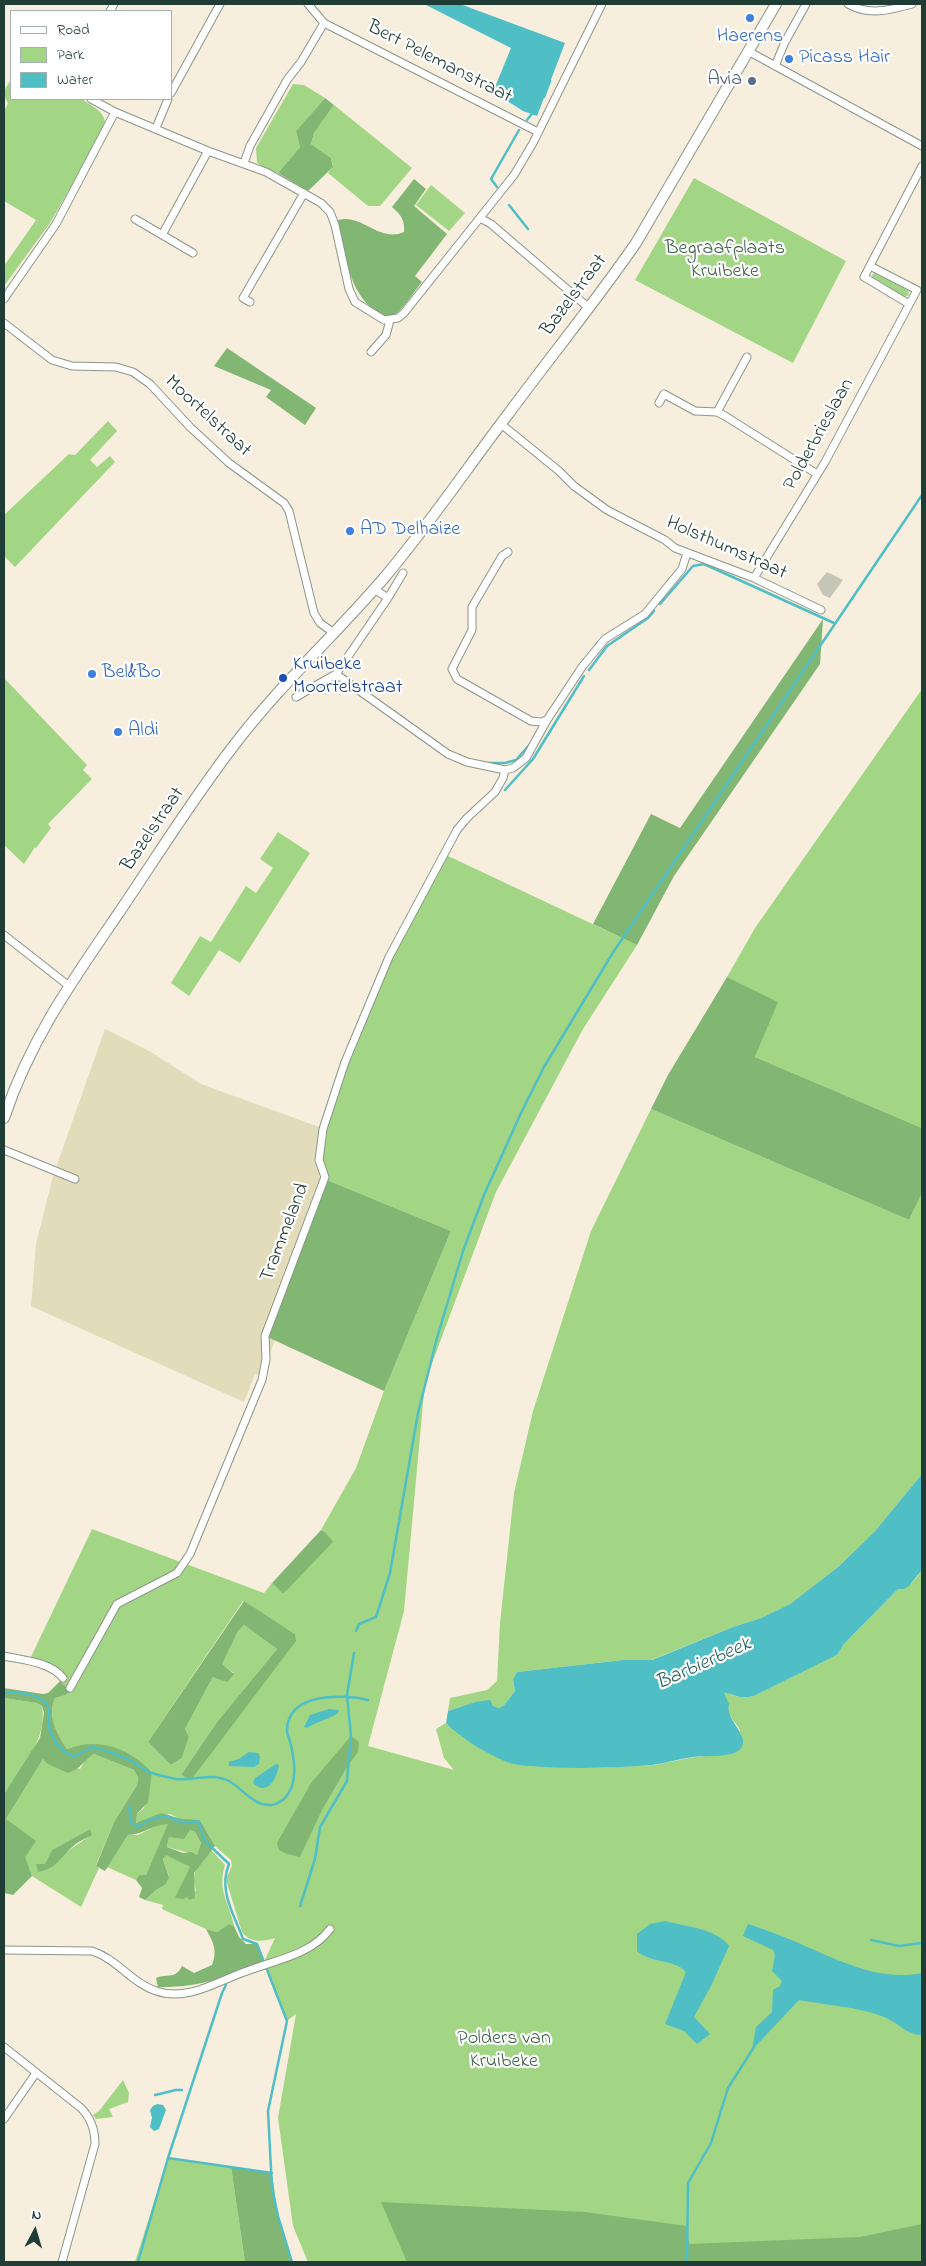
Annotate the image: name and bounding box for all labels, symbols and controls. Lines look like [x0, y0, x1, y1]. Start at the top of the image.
legend [10, 10, 172, 100]
marker: Haerens [744, 12, 756, 24]
street label: Bert Pelemanstraat [362, 16, 516, 110]
text: Road [57, 19, 90, 41]
place label: Haerens [717, 26, 783, 50]
text: Park [57, 44, 84, 66]
place label: Picass Hair [799, 47, 890, 71]
marker: Picass Hair [783, 53, 795, 65]
text: Water [57, 69, 93, 91]
place label: Avia [708, 69, 742, 93]
marker: Avia [746, 75, 758, 87]
park label: Begraafplaats Kruibeke [665, 238, 785, 285]
street label: Bazelstraat [536, 250, 614, 342]
street label: Moortelstraat [159, 371, 255, 463]
street label: Polderbrieslaan [779, 375, 861, 495]
street label: Holsthumstraat [662, 512, 790, 586]
place label: AD Delhaize [360, 519, 460, 543]
marker: AD Delhaize [344, 525, 356, 537]
place label: Kruibeke Moortelstraat [293, 654, 403, 701]
place label: Bel&Bo [102, 662, 161, 686]
marker: Bel&Bo [86, 668, 98, 680]
marker: Kruibeke Moortelstraat [277, 672, 289, 684]
place label: Aldi [128, 720, 159, 744]
marker: Aldi [112, 726, 124, 738]
street label: Bazelstraat [117, 783, 191, 877]
street label: Trammeland [256, 1180, 316, 1286]
water label: Barbierbeek [652, 1633, 756, 1697]
park label: Polders van Kruibeke [457, 2028, 551, 2075]
text: N [31, 2205, 42, 2227]
north arrow [10, 2206, 60, 2256]

